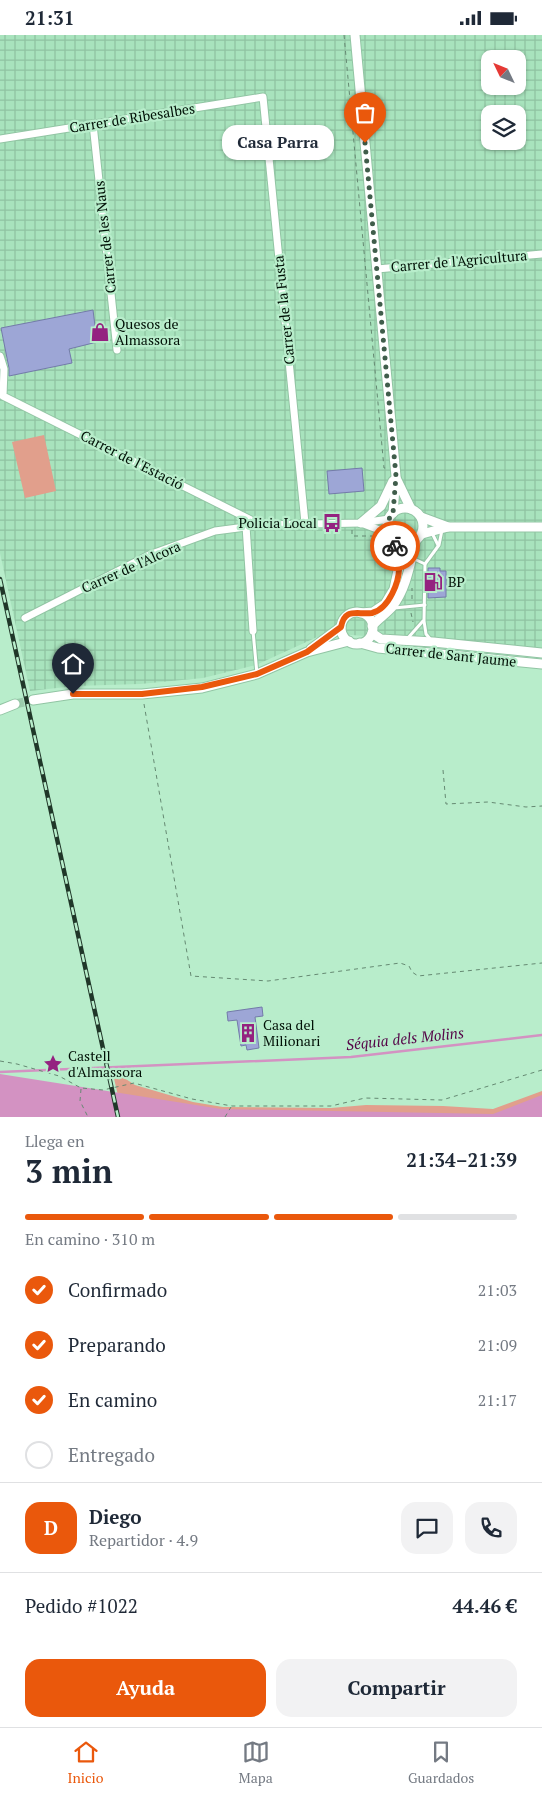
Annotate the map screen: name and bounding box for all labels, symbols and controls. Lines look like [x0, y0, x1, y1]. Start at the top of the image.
text: 21:31 [25, 5, 74, 30]
north arrow [481, 50, 526, 95]
map controls [481, 50, 526, 150]
pin [344, 92, 386, 143]
street label: Carrer de Ribesalbes [68, 98, 196, 137]
icon: bag [351, 99, 379, 127]
button: layers [481, 105, 526, 150]
callout: Casa Parra [222, 125, 335, 161]
text: Casa Parra [237, 131, 319, 153]
street label: Carrer de les Naus [89, 180, 120, 294]
street label: Carrer de l'Agricultura [390, 245, 528, 276]
street label: Carrer de la Fusta [268, 255, 299, 366]
place label: Quesos de Almassora [115, 314, 180, 349]
shop icon: Quesos de Almassora [89, 321, 111, 343]
street label: Carrer de l'Estació [78, 425, 187, 494]
bus stop icon: Policia Local [321, 512, 343, 534]
place label: Policia Local [238, 513, 317, 532]
courier [370, 521, 420, 571]
icon: bike [381, 532, 409, 560]
street label: Carrer de l'Alcora [78, 536, 183, 597]
fuel station icon: BP [422, 571, 444, 593]
place label: BP [448, 572, 465, 591]
street label: Carrer de Sant Jaume [385, 638, 517, 671]
pin [52, 643, 94, 694]
icon: home [59, 650, 87, 678]
place label: Casa del Milionari [263, 1015, 321, 1050]
building icon: Casa del Milionari [237, 1022, 259, 1044]
water label: Séquia dels Molins [345, 1022, 465, 1054]
place label: Castell d'Almassora [68, 1046, 142, 1081]
place icon: Castell d'Almassora [42, 1053, 64, 1075]
text: Llega en [25, 1130, 85, 1152]
text: 21:34–21:39 [406, 1147, 517, 1172]
text: 3 min [25, 1150, 113, 1192]
text: En camino · 310 m [25, 1228, 155, 1250]
icon: check [25, 1276, 53, 1304]
text: Confirmado [68, 1277, 167, 1302]
text: 21:03 [478, 1279, 517, 1301]
icon: check [25, 1331, 53, 1359]
text: Preparando [68, 1332, 166, 1357]
text: 21:09 [478, 1334, 517, 1356]
icon: check [25, 1386, 53, 1414]
text: En camino [68, 1387, 157, 1412]
text: 21:17 [478, 1389, 517, 1411]
text: Entregado [68, 1442, 155, 1467]
button: chat [401, 1502, 453, 1554]
button: phone [465, 1502, 517, 1554]
text: Diego [89, 1504, 142, 1529]
text: D [44, 1515, 58, 1540]
text: Repartidor · 4.9 [89, 1529, 198, 1551]
text: Pedido #1022 [25, 1593, 138, 1618]
text: 44.46 € [453, 1593, 517, 1618]
button: Ayuda [25, 1659, 266, 1717]
button: Compartir [276, 1659, 517, 1717]
tab: Inicio [68, 1738, 104, 1787]
tab: Mapa [239, 1738, 273, 1787]
tab: Guardados [408, 1738, 474, 1787]

